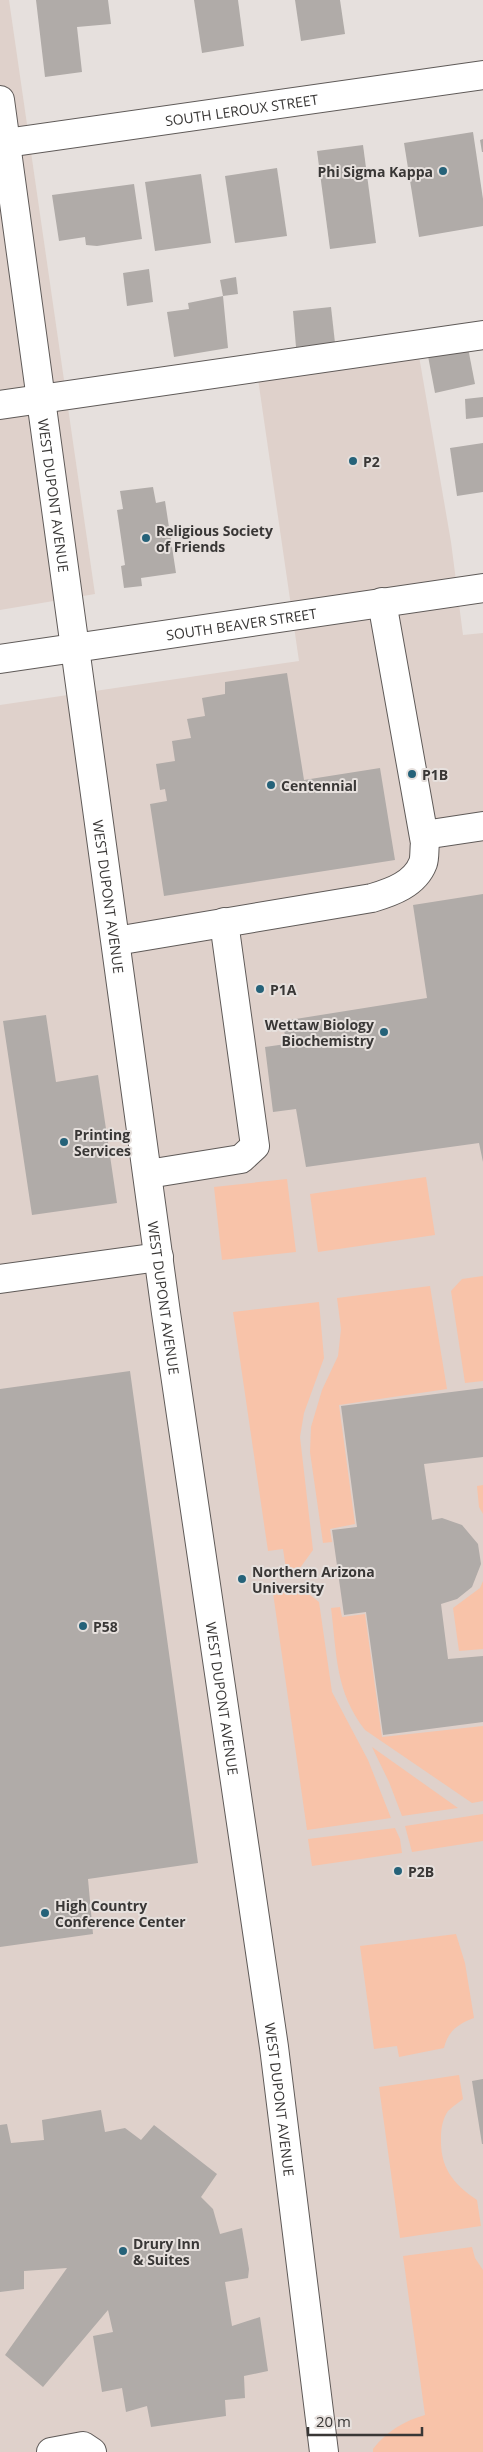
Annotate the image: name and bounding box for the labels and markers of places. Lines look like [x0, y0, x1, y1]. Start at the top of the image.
place label: Phi Sigma Kappa [317, 162, 433, 181]
marker: Phi Sigma Kappa [437, 165, 449, 177]
place label: P2 [363, 452, 380, 471]
marker: P2 [347, 455, 359, 467]
place label: Religious Society of Friends [156, 521, 273, 556]
marker: Religious Society of Friends [140, 532, 152, 544]
place label: P1B [422, 765, 448, 784]
marker: P1B [406, 768, 418, 780]
place label: Centennial [281, 776, 357, 795]
marker: Centennial [265, 779, 277, 791]
place label: P1A [270, 980, 297, 999]
marker: P1A [254, 983, 266, 995]
place label: Wettaw Biology Biochemistry [265, 1015, 374, 1050]
marker: Wettaw Biology Biochemistry [378, 1026, 390, 1038]
place label: Printing Services [74, 1125, 131, 1160]
marker: Printing Services [58, 1136, 70, 1148]
place label: Northern Arizona University [252, 1562, 375, 1597]
marker: Northern Arizona University [236, 1573, 248, 1585]
place label: P58 [93, 1617, 118, 1636]
marker: P58 [77, 1620, 89, 1632]
place label: P2B [408, 1862, 434, 1881]
marker: P2B [392, 1865, 404, 1877]
place label: High Country Conference Center [55, 1896, 186, 1931]
marker: High Country Conference Center [39, 1907, 51, 1919]
place label: Drury Inn & Suites [133, 2234, 200, 2269]
marker: Drury Inn & Suites [117, 2245, 129, 2257]

